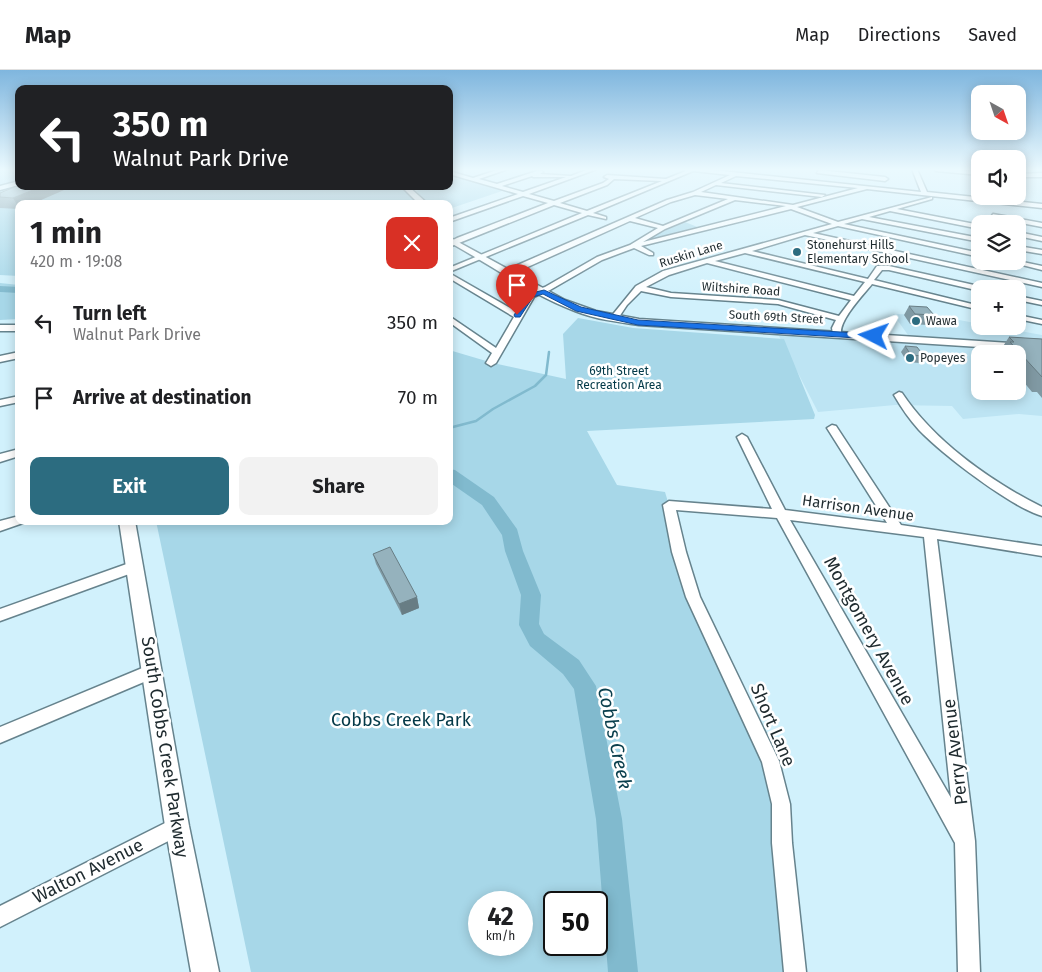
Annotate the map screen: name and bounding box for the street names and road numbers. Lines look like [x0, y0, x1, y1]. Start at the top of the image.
street label: Ruskin Lane [658, 238, 724, 270]
street label: Wiltshire Road [701, 279, 781, 299]
street label: South 69th Street [728, 308, 824, 327]
street label: Harrison Avenue [801, 491, 915, 525]
street label: Montgomery Avenue [819, 553, 919, 709]
street label: South Cobbs Creek Parkway [137, 635, 193, 859]
street label: Short Lane [746, 680, 800, 770]
street label: Perry Avenue [938, 698, 972, 806]
street label: Walton Avenue [29, 834, 147, 908]

